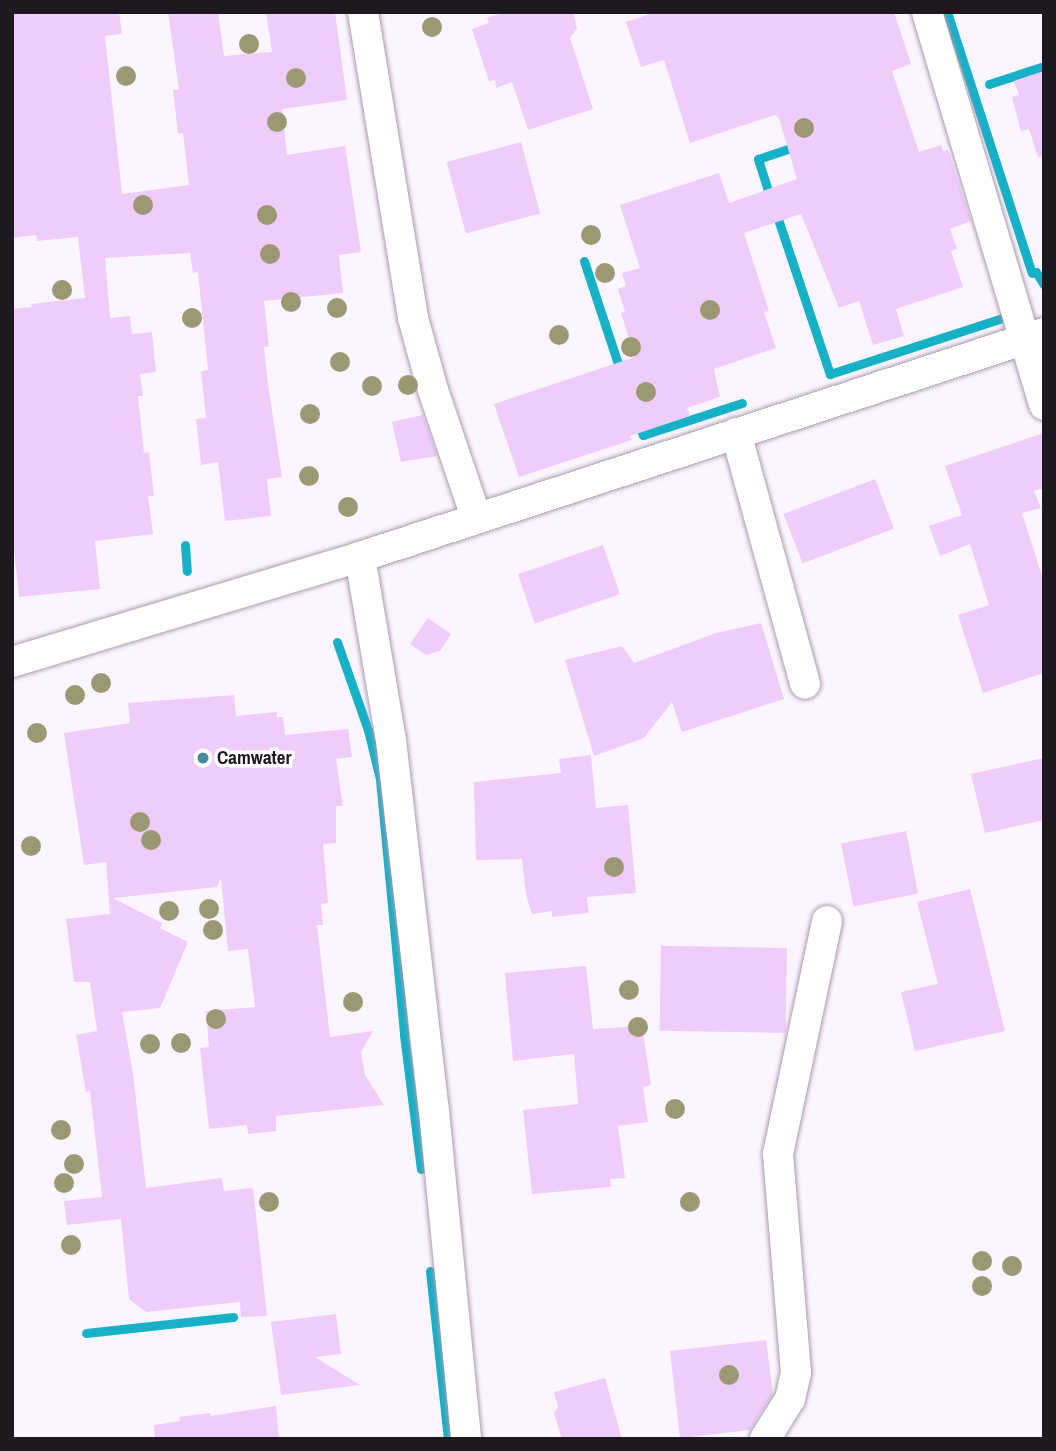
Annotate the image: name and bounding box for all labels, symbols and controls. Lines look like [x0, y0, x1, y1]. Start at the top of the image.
place label: Camwater [217, 747, 291, 769]
marker: Camwater [195, 750, 211, 766]

